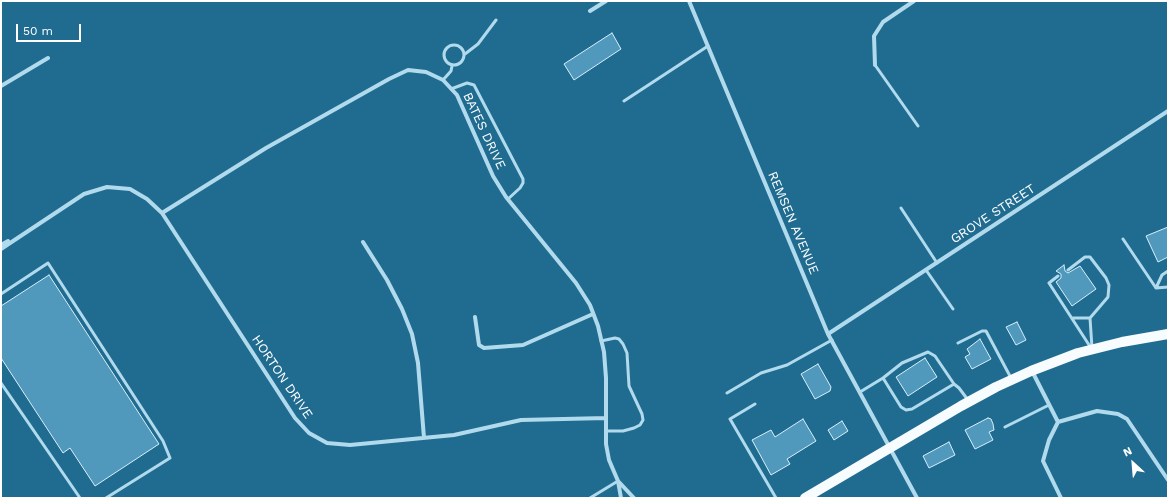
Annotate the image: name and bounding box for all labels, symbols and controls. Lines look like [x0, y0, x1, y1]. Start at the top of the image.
scale bar [18, 16, 83, 42]
text: 50 m [23, 24, 53, 38]
street label: BATES DRIVE [459, 90, 509, 172]
street label: REMSEN AVENUE [764, 169, 822, 277]
street label: GROVE STREET [948, 181, 1038, 247]
street label: HORTON DRIVE [248, 332, 316, 422]
north arrow [1113, 443, 1153, 483]
text: N [1121, 444, 1134, 459]

